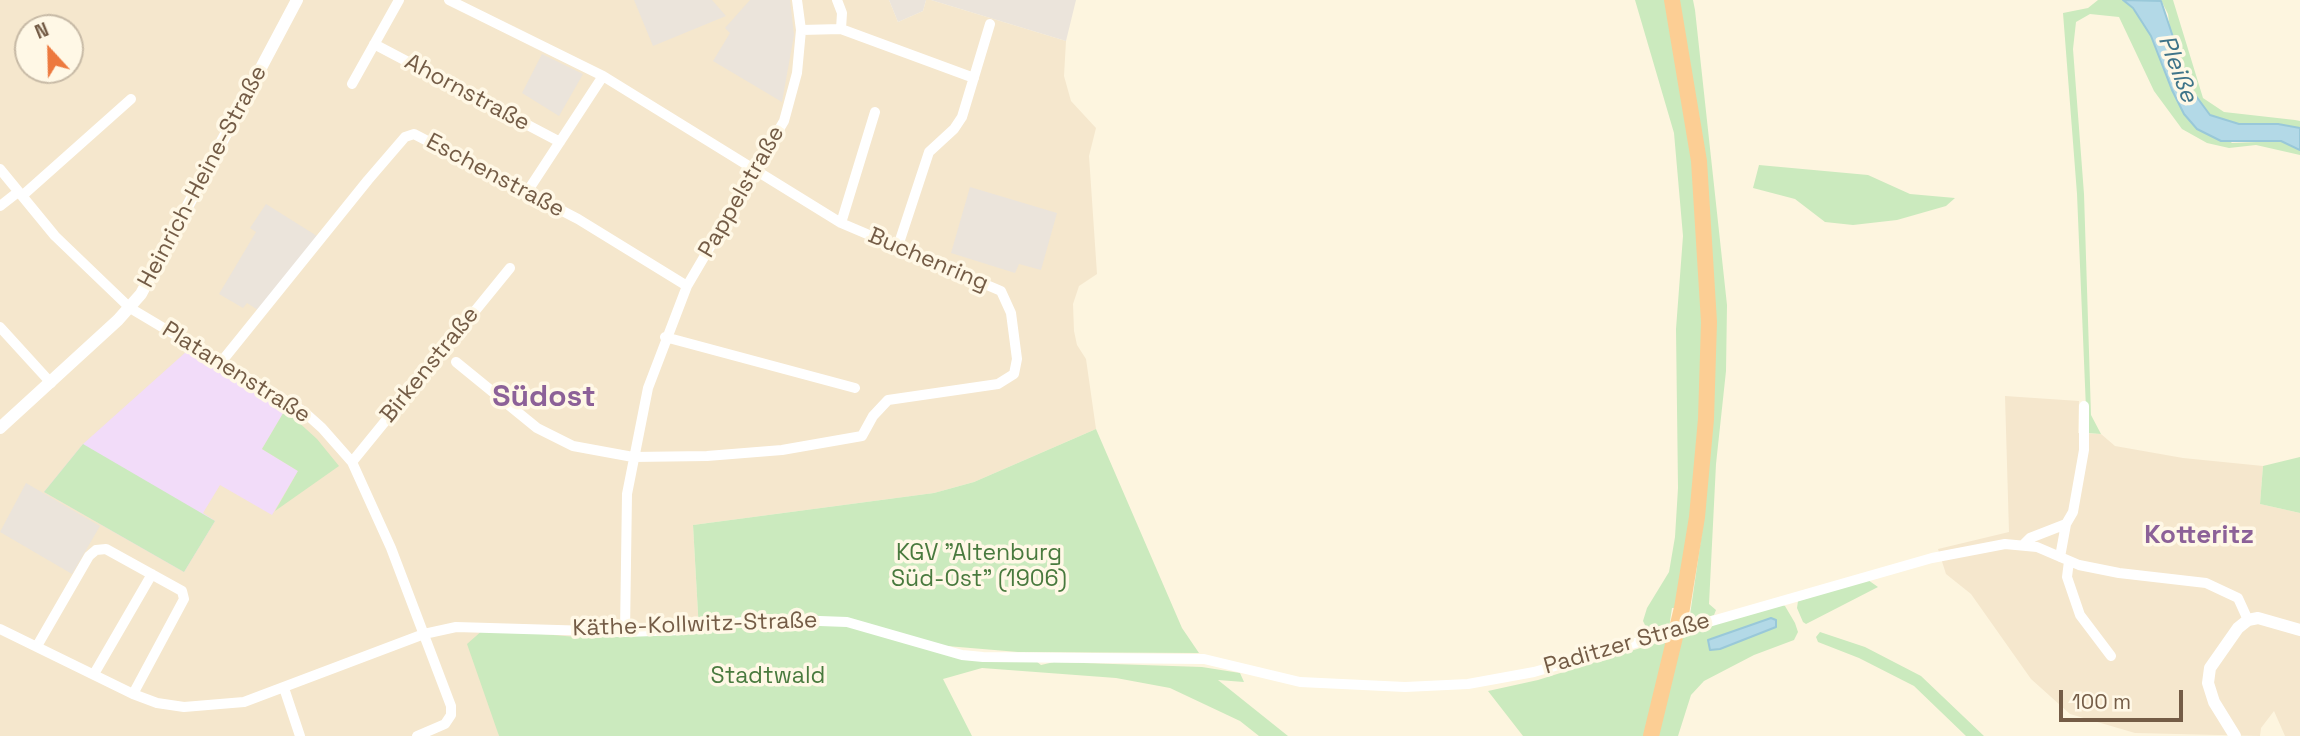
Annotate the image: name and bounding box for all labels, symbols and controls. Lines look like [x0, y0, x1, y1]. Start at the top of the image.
north arrow [14, 14, 84, 84]
text: N [31, 17, 52, 45]
water label: Pleiße [2151, 31, 2203, 107]
street label: Ahornstraße [400, 49, 534, 137]
street label: Heinrich-Heine-Straße [133, 61, 273, 293]
street label: Pappelstraße [693, 121, 791, 263]
street label: Eschenstraße [421, 128, 569, 224]
street label: Buchenring [864, 222, 992, 298]
street label: Birkenstraße [375, 302, 485, 428]
street label: Platanenstraße [157, 316, 315, 430]
district label: Südost [492, 380, 596, 416]
district label: Kotteritz [2144, 520, 2254, 552]
park label: KGV "Altenburg Süd-Ost" (1906) [891, 540, 1067, 594]
street label: Käthe-Kollwitz-Straße [572, 607, 818, 643]
street label: Paditzer Straße [1541, 607, 1713, 681]
park label: Stadtwald [711, 663, 825, 691]
scale bar [2062, 676, 2186, 720]
text: 100 m [2072, 688, 2131, 715]

